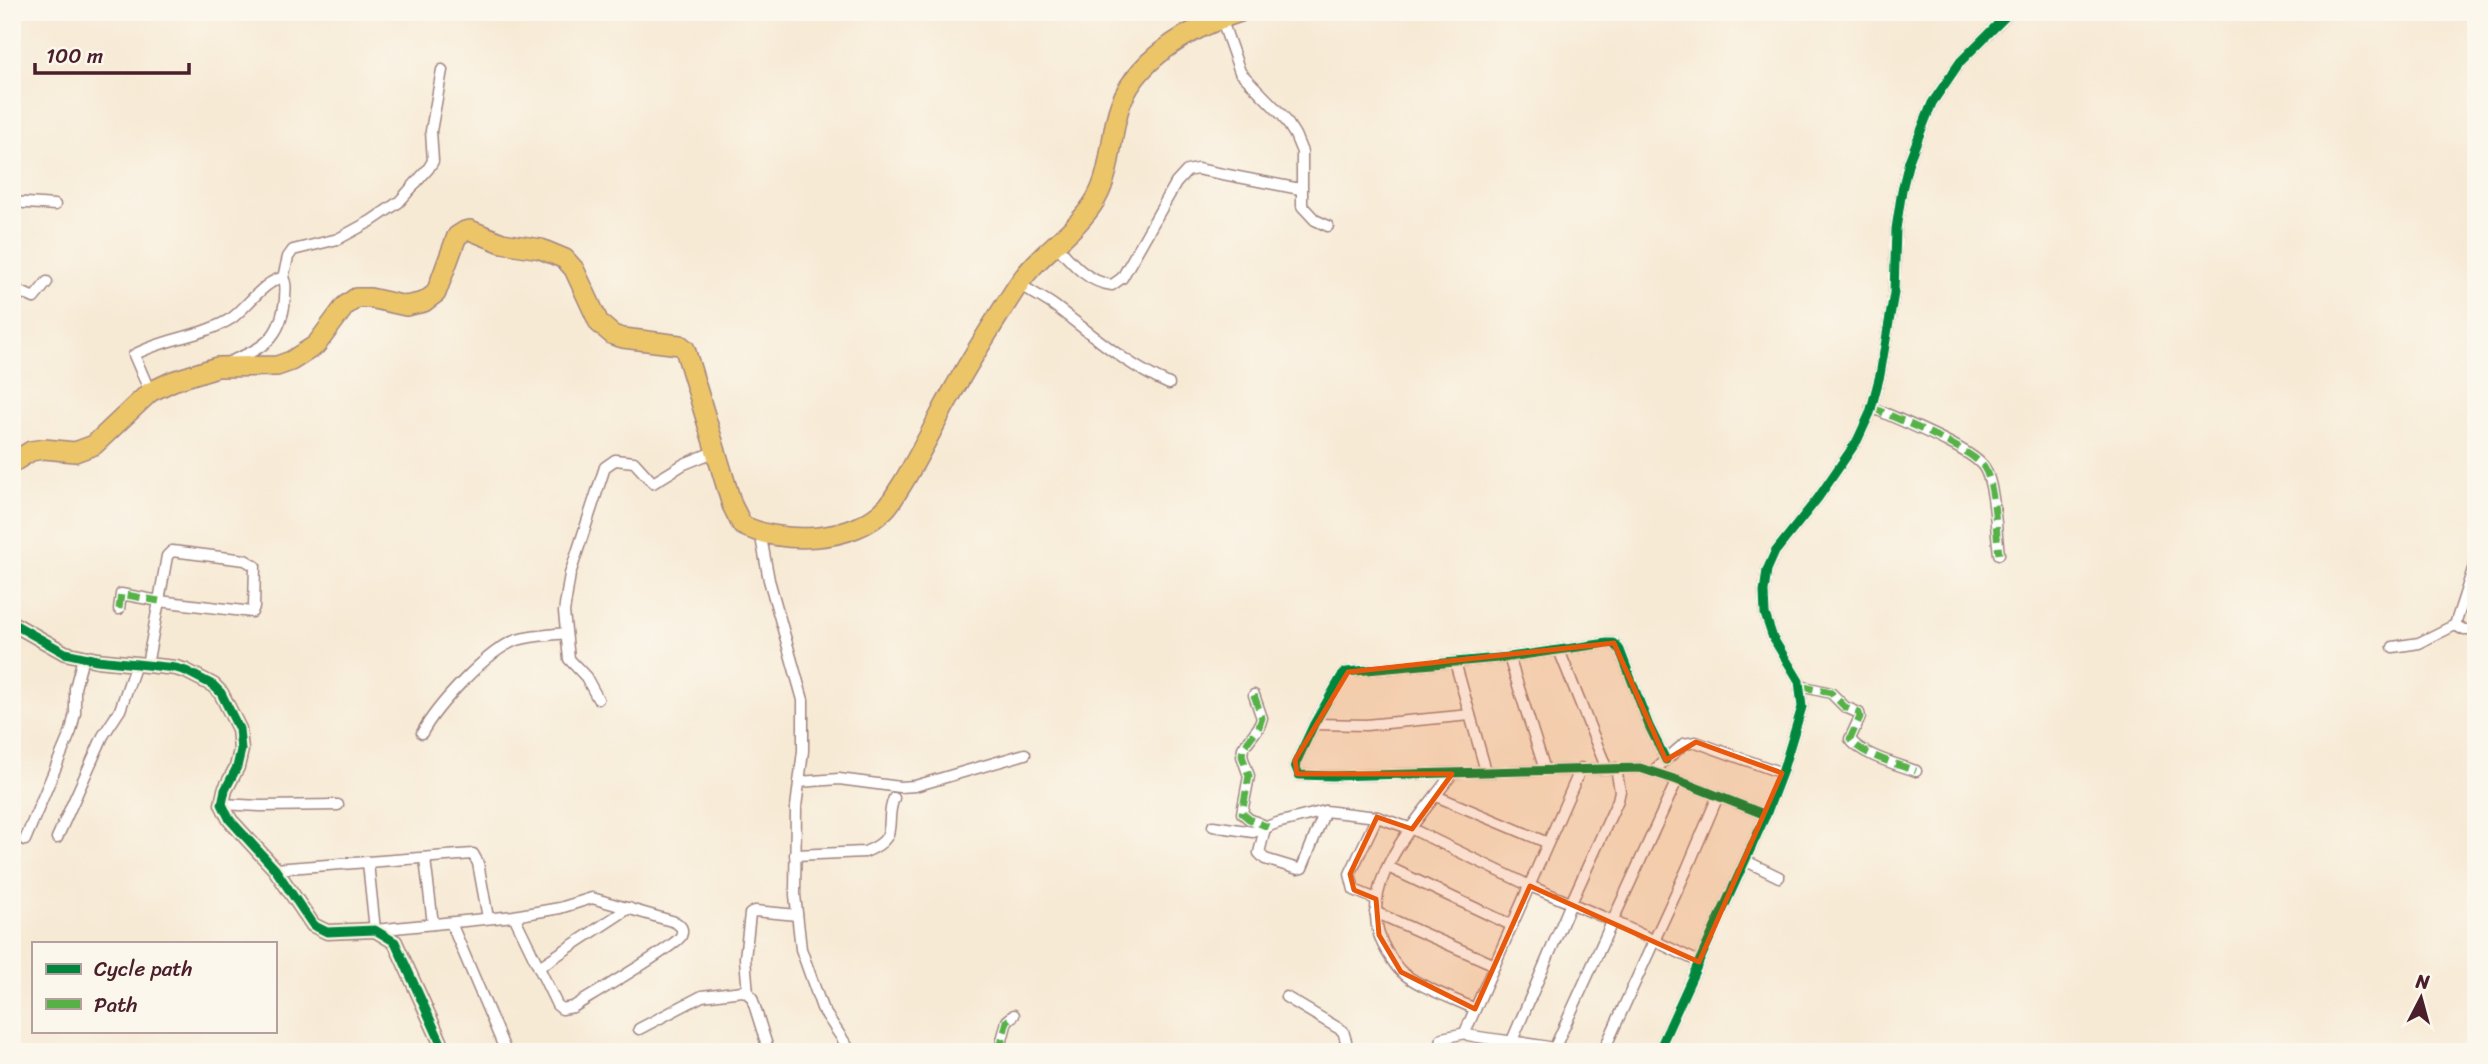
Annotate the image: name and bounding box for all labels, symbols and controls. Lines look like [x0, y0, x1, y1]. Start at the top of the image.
scale bar [35, 32, 189, 76]
text: 100 m [46, 37, 103, 75]
legend [32, 942, 276, 1032]
text: Cycle path [94, 950, 193, 988]
north arrow [2386, 962, 2456, 1032]
text: N [2413, 964, 2432, 999]
text: Path [94, 986, 137, 1024]

